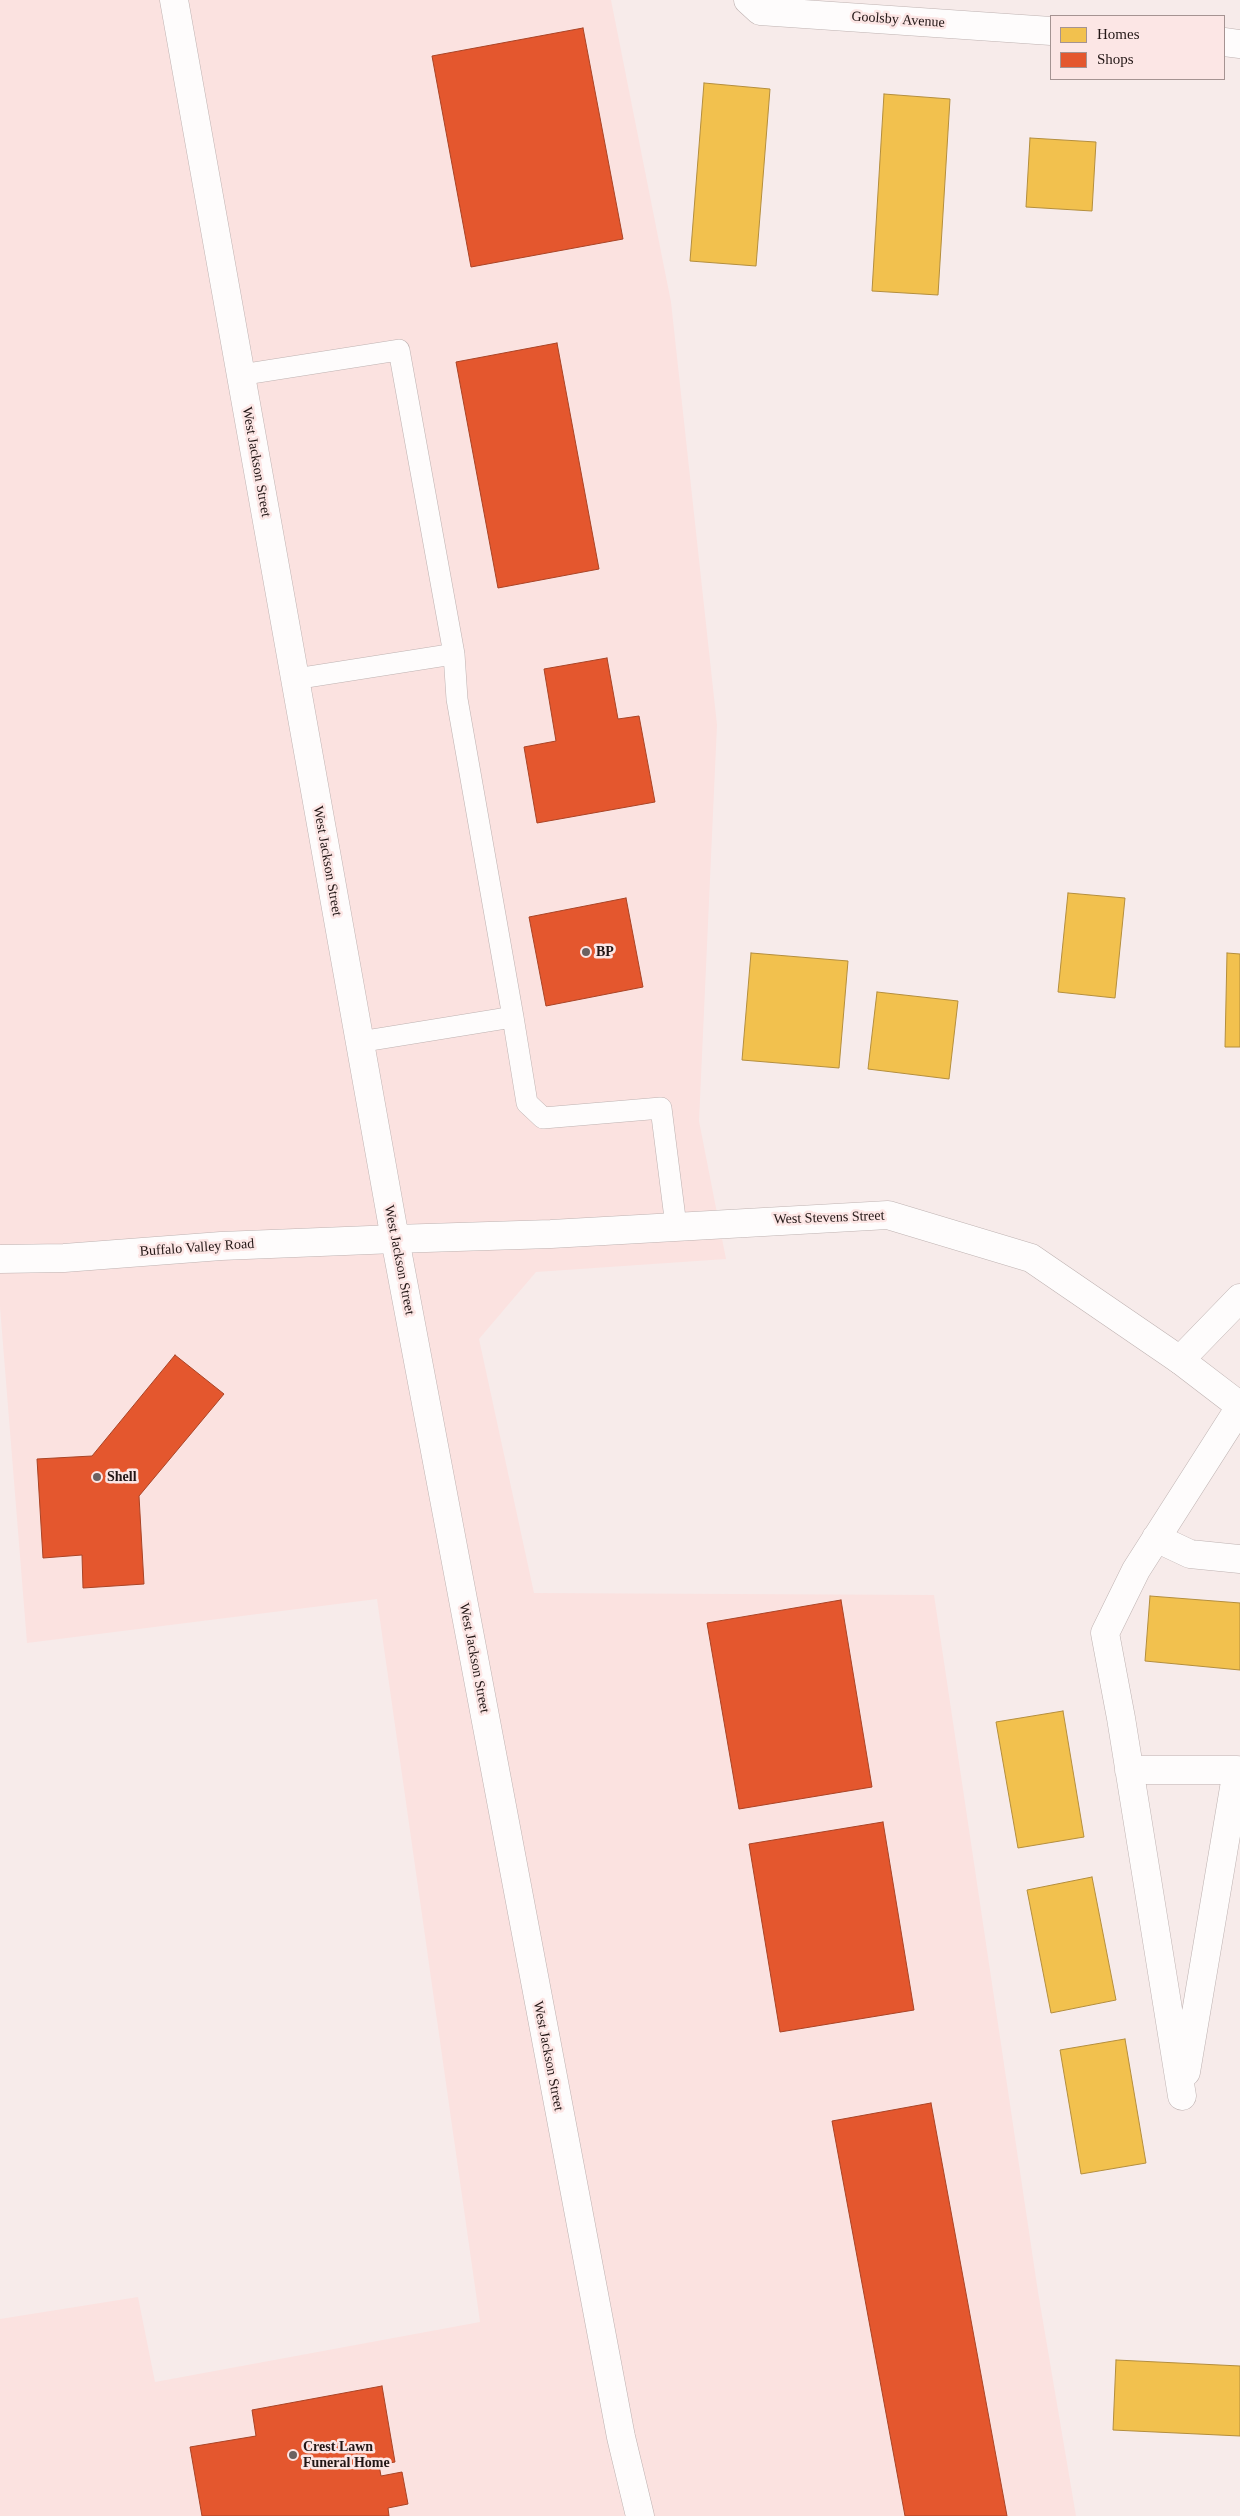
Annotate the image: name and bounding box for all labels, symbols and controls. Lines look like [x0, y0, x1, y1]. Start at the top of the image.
street label: Goolsby Avenue [851, 8, 945, 32]
legend [1050, 15, 1225, 80]
text: Homes [1097, 26, 1140, 42]
text: Shops [1097, 51, 1134, 67]
street label: West Jackson Street [238, 406, 274, 518]
street label: West Jackson Street [309, 805, 345, 917]
place label: BP [596, 944, 614, 960]
marker: BP [580, 946, 592, 958]
street label: West Jackson Street [380, 1204, 418, 1316]
street label: West Stevens Street [773, 1208, 885, 1228]
street label: Buffalo Valley Road [139, 1236, 255, 1260]
place label: Shell [107, 1469, 137, 1485]
marker: Shell [91, 1471, 103, 1483]
street label: West Jackson Street [455, 1602, 493, 1714]
street label: West Jackson Street [529, 2000, 567, 2112]
place label: Crest Lawn Funeral Home [303, 2439, 390, 2472]
marker: Crest Lawn Funeral Home [287, 2449, 299, 2461]

